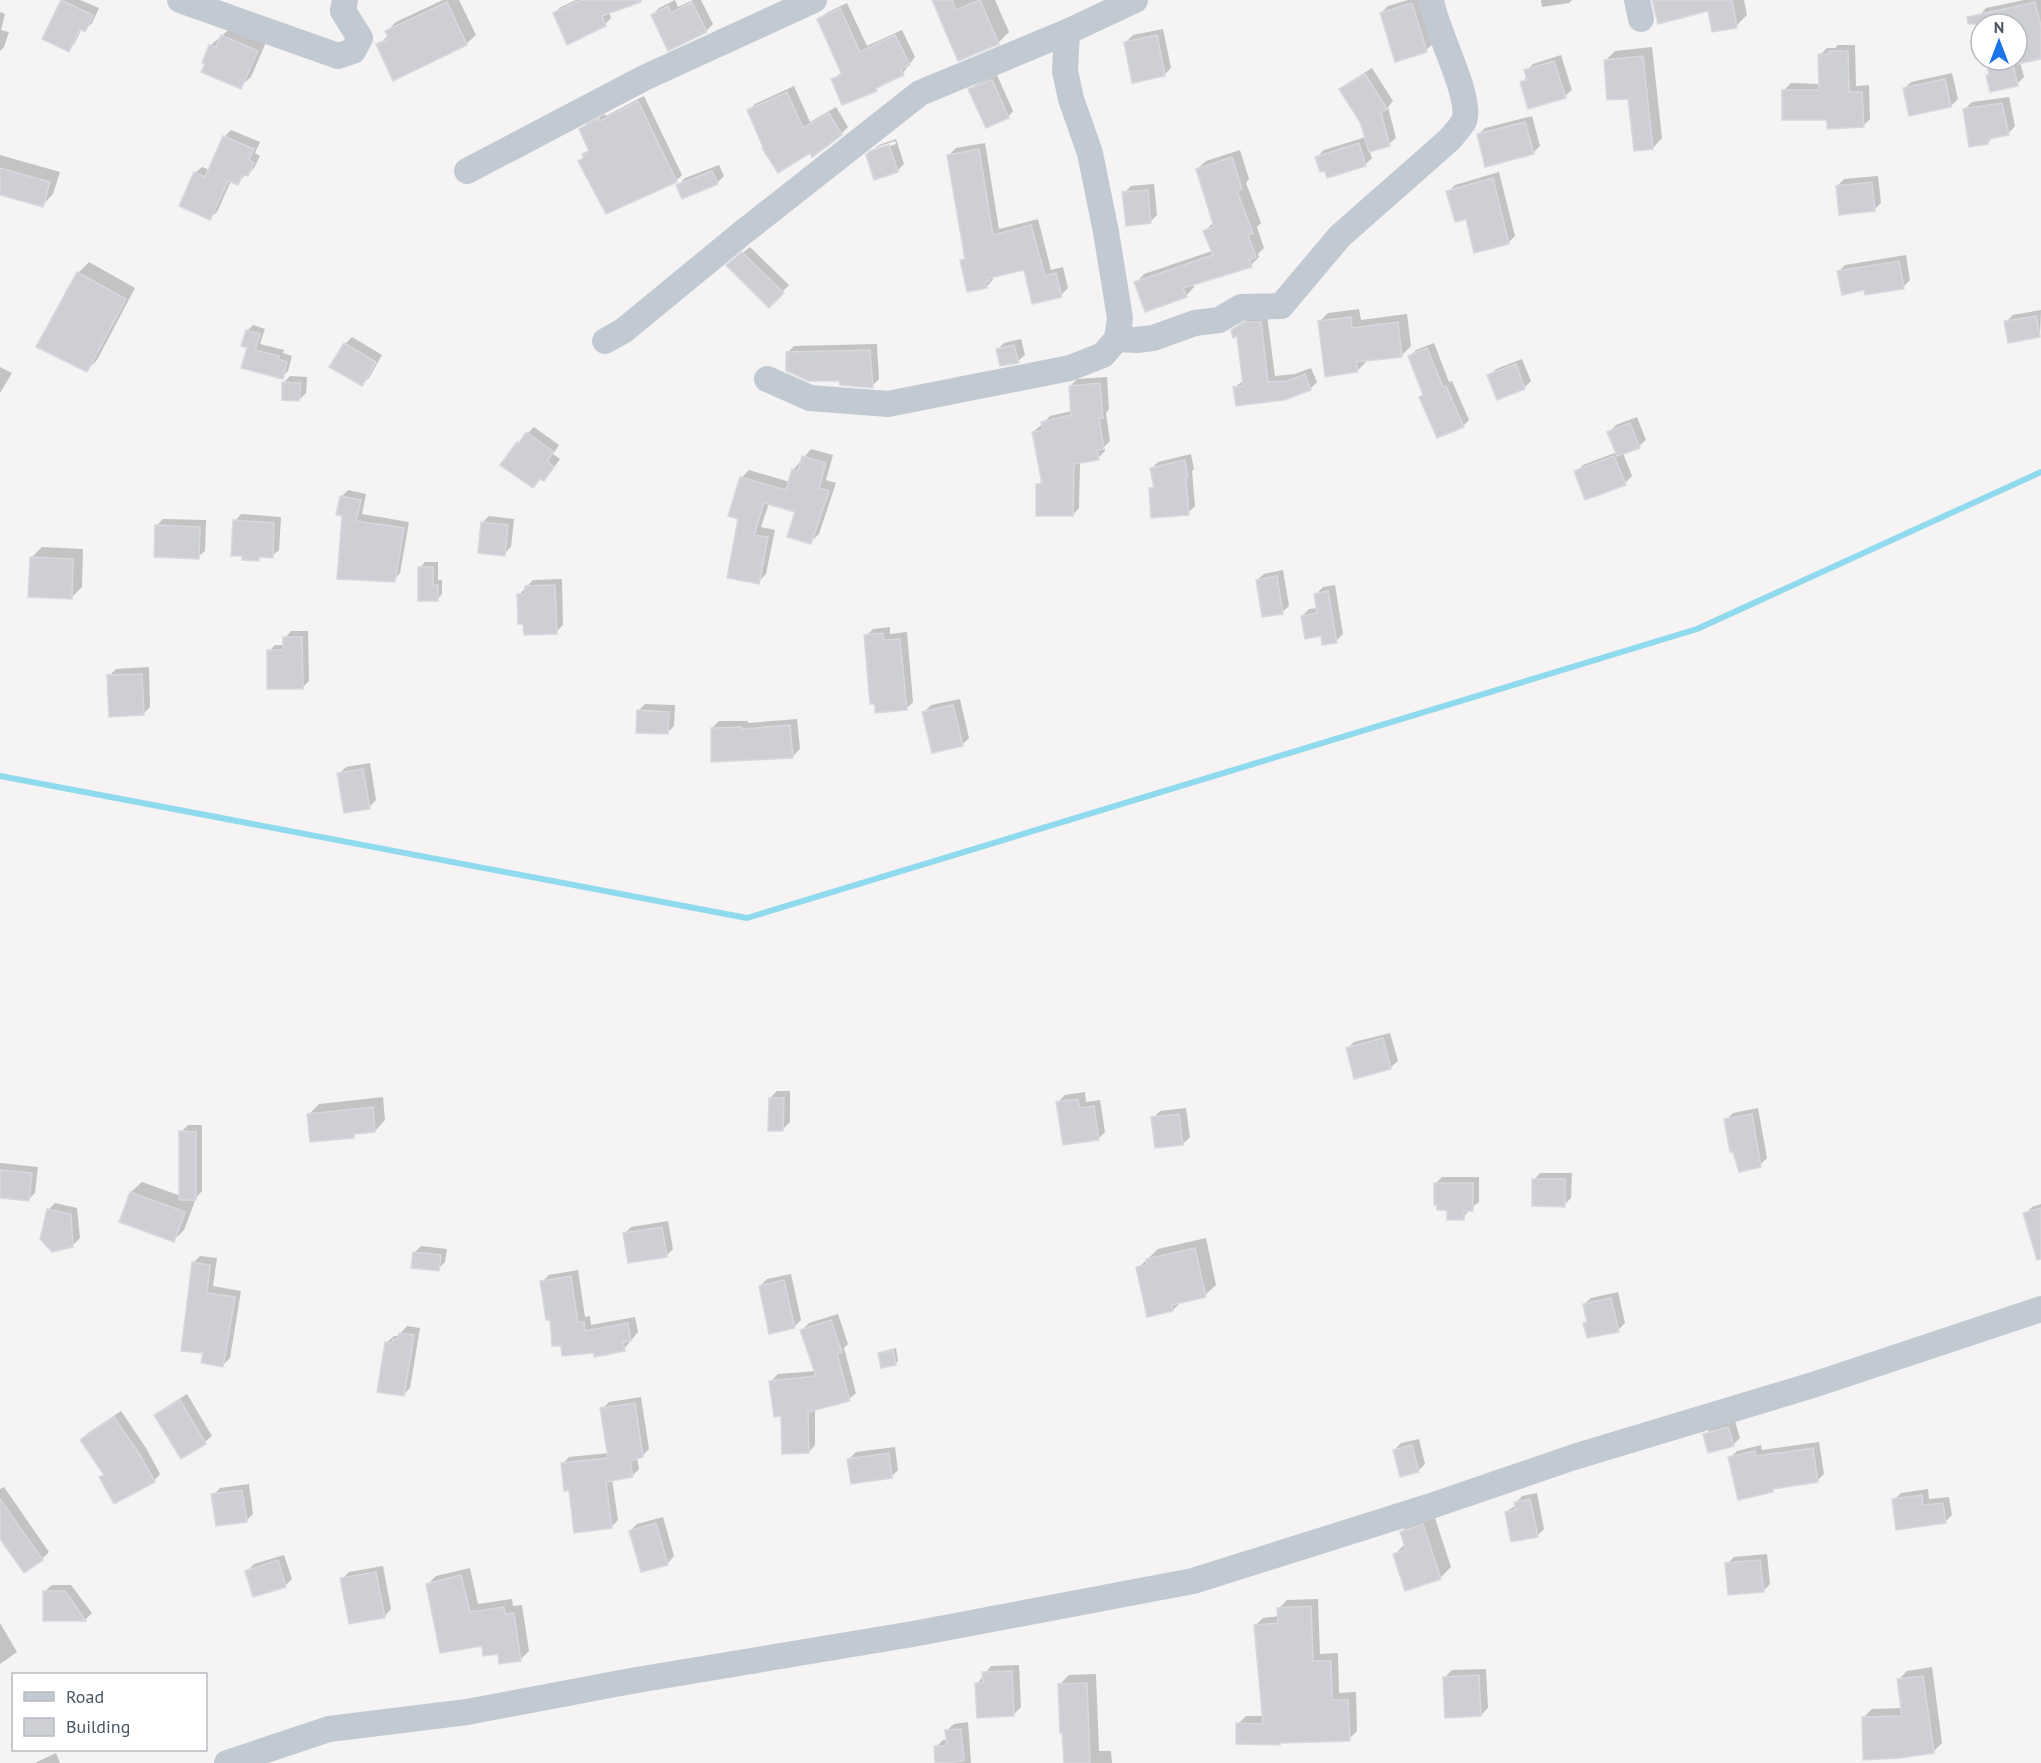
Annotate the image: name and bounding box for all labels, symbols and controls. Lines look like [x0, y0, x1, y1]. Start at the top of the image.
north arrow [1969, 12, 2029, 72]
text: N [1994, 17, 2004, 37]
legend [12, 1673, 207, 1751]
text: Road [66, 1685, 104, 1708]
text: Building [66, 1715, 130, 1738]

